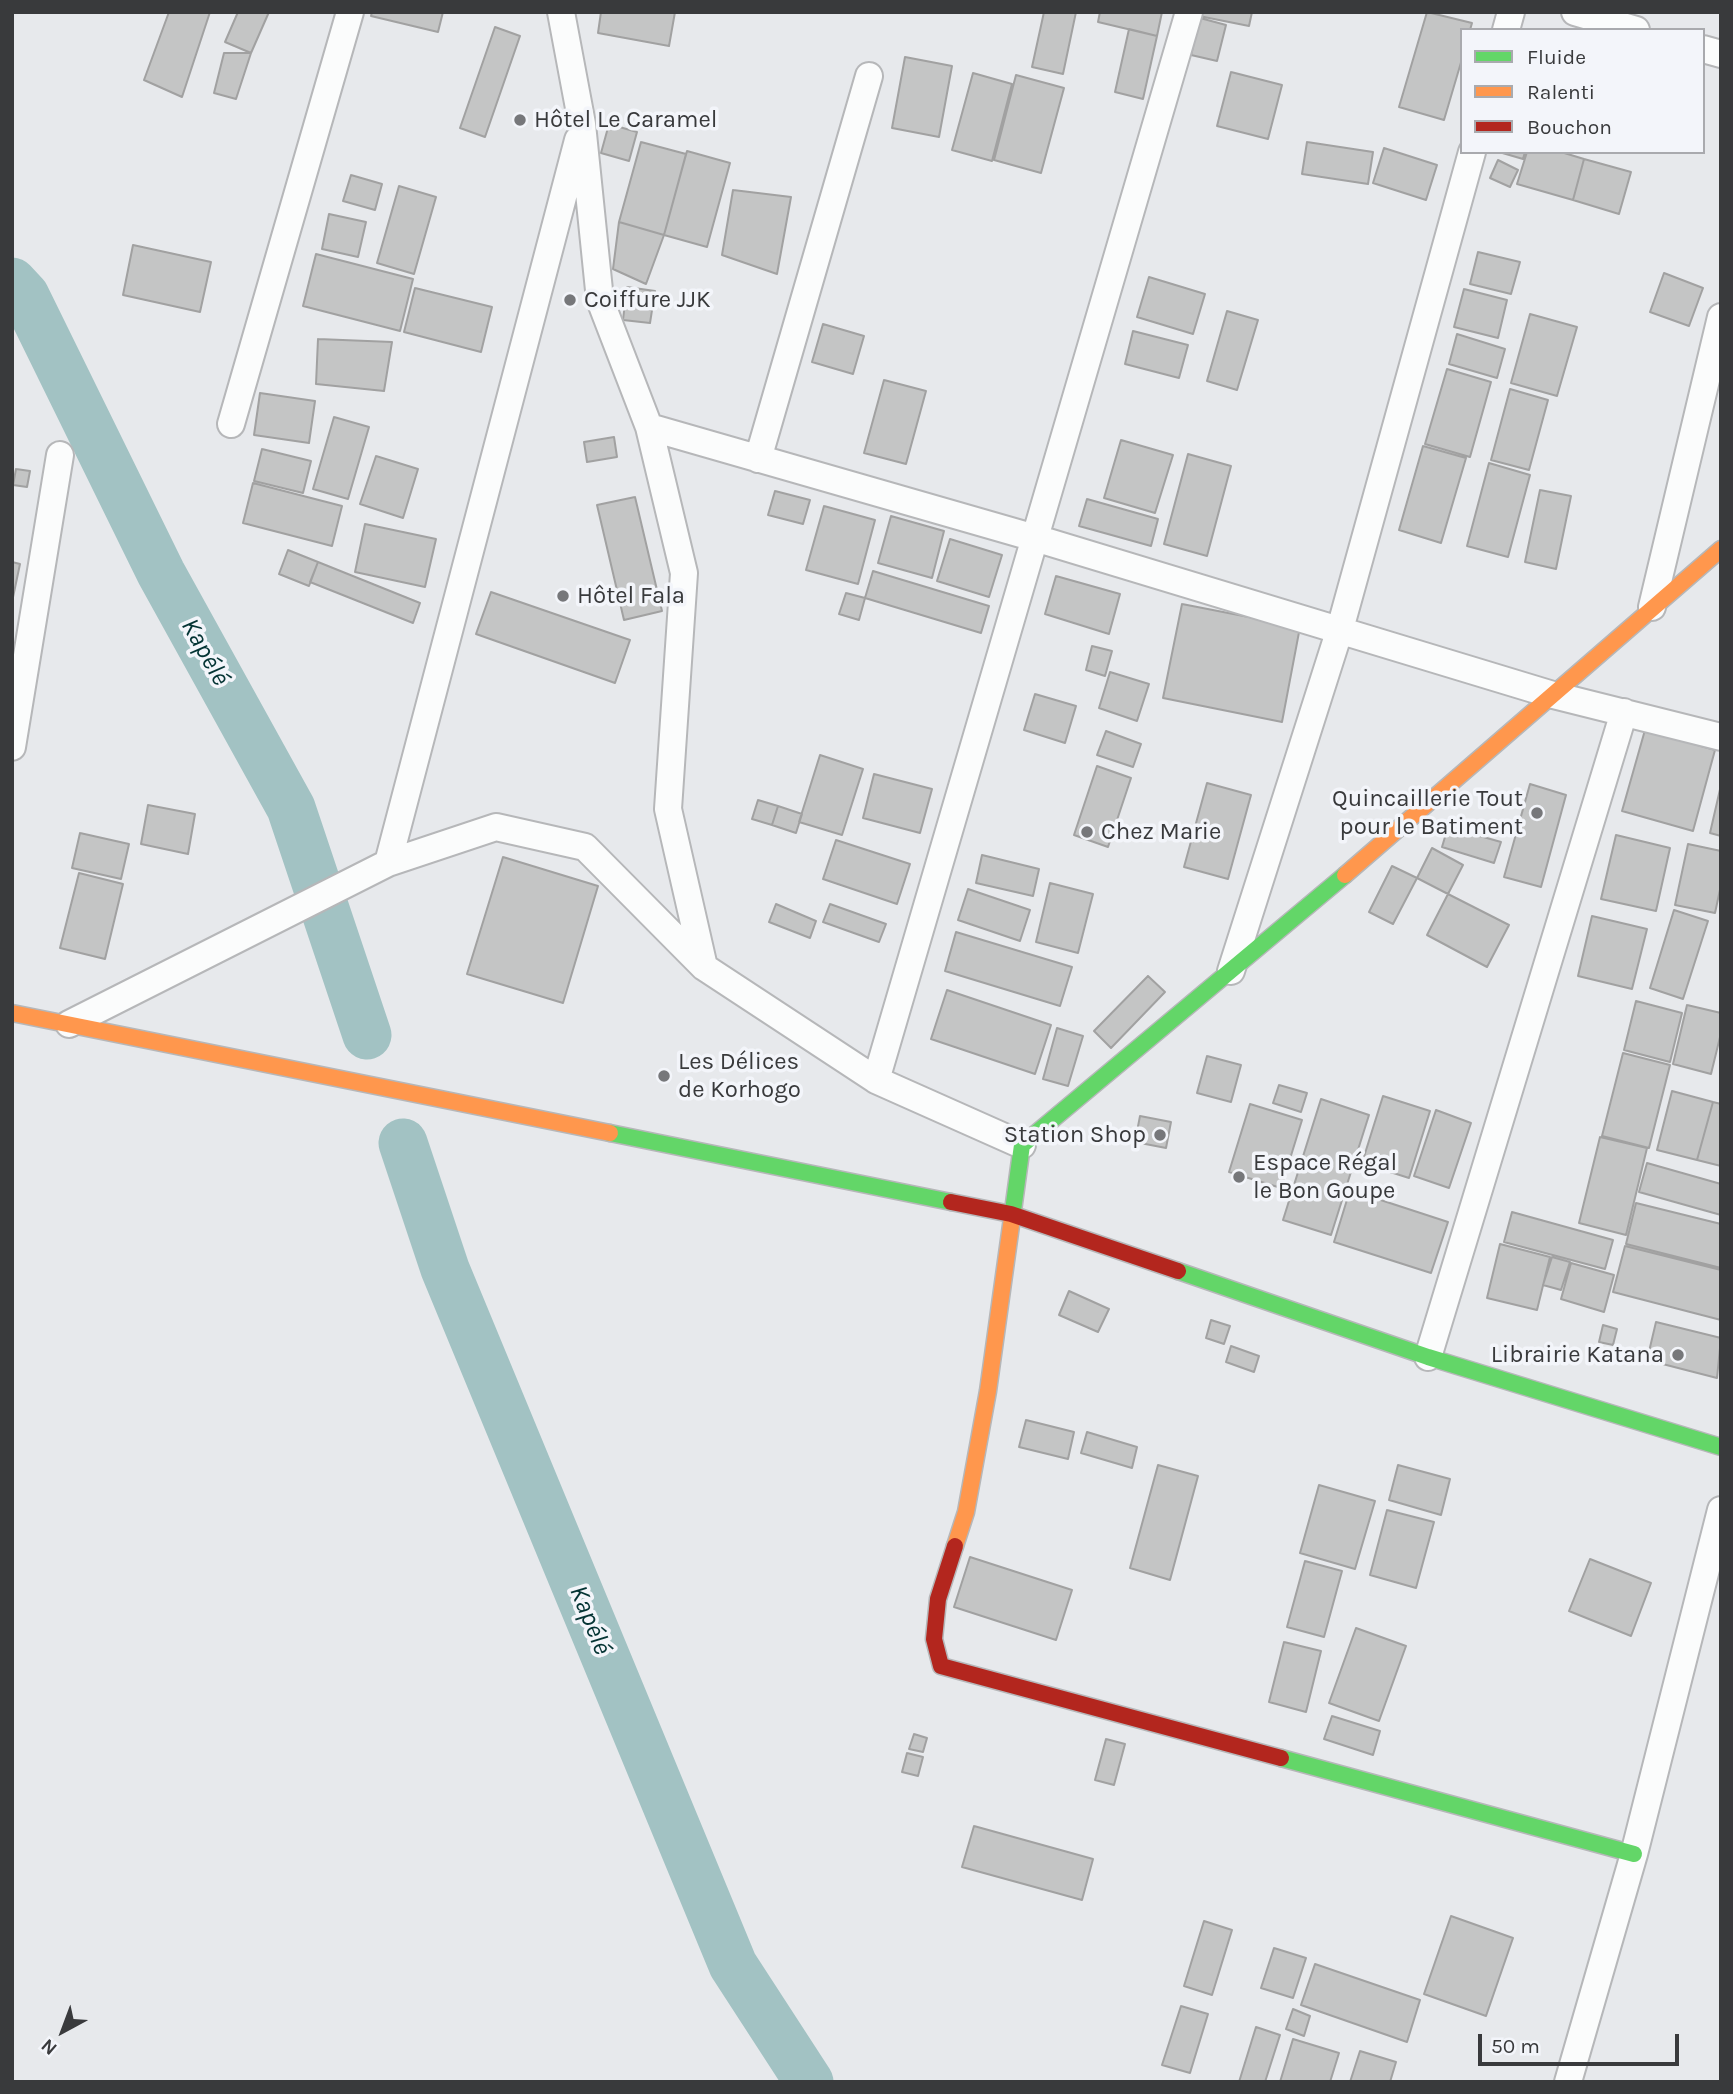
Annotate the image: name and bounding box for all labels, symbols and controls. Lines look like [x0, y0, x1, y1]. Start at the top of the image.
legend [1460, 28, 1705, 154]
text: Fluide [1527, 45, 1586, 69]
text: Ralenti [1527, 80, 1595, 104]
place label: Hôtel Le Caramel [534, 106, 717, 134]
marker: Hôtel Le Caramel [512, 112, 528, 128]
text: Bouchon [1527, 115, 1612, 139]
place label: Coiffure JJK [584, 286, 711, 314]
marker: Coiffure JJK [562, 292, 578, 308]
place label: Hôtel Fala [577, 582, 685, 610]
marker: Hôtel Fala [555, 588, 571, 604]
water label: Kapélé [174, 613, 236, 691]
place label: Quincaillerie Tout pour le Batiment [1332, 785, 1523, 841]
marker: Quincaillerie Tout pour le Batiment [1529, 805, 1545, 821]
place label: Chez Marie [1101, 818, 1221, 846]
marker: Chez Marie [1079, 824, 1095, 840]
place label: Les Délices de Korhogo [678, 1048, 801, 1104]
marker: Les Délices de Korhogo [656, 1068, 672, 1084]
place label: Station Shop [1004, 1121, 1146, 1149]
marker: Station Shop [1152, 1127, 1168, 1143]
place label: Espace Régal le Bon Goupe [1253, 1149, 1397, 1205]
marker: Espace Régal le Bon Goupe [1231, 1169, 1247, 1185]
place label: Librairie Katana [1491, 1341, 1664, 1369]
marker: Librairie Katana [1670, 1347, 1686, 1363]
water label: Kapélé [562, 1581, 618, 1659]
north arrow [28, 1996, 98, 2066]
scale bar [1481, 2021, 1682, 2064]
text: N [37, 2034, 62, 2060]
text: 50 m [1491, 2034, 1540, 2058]

